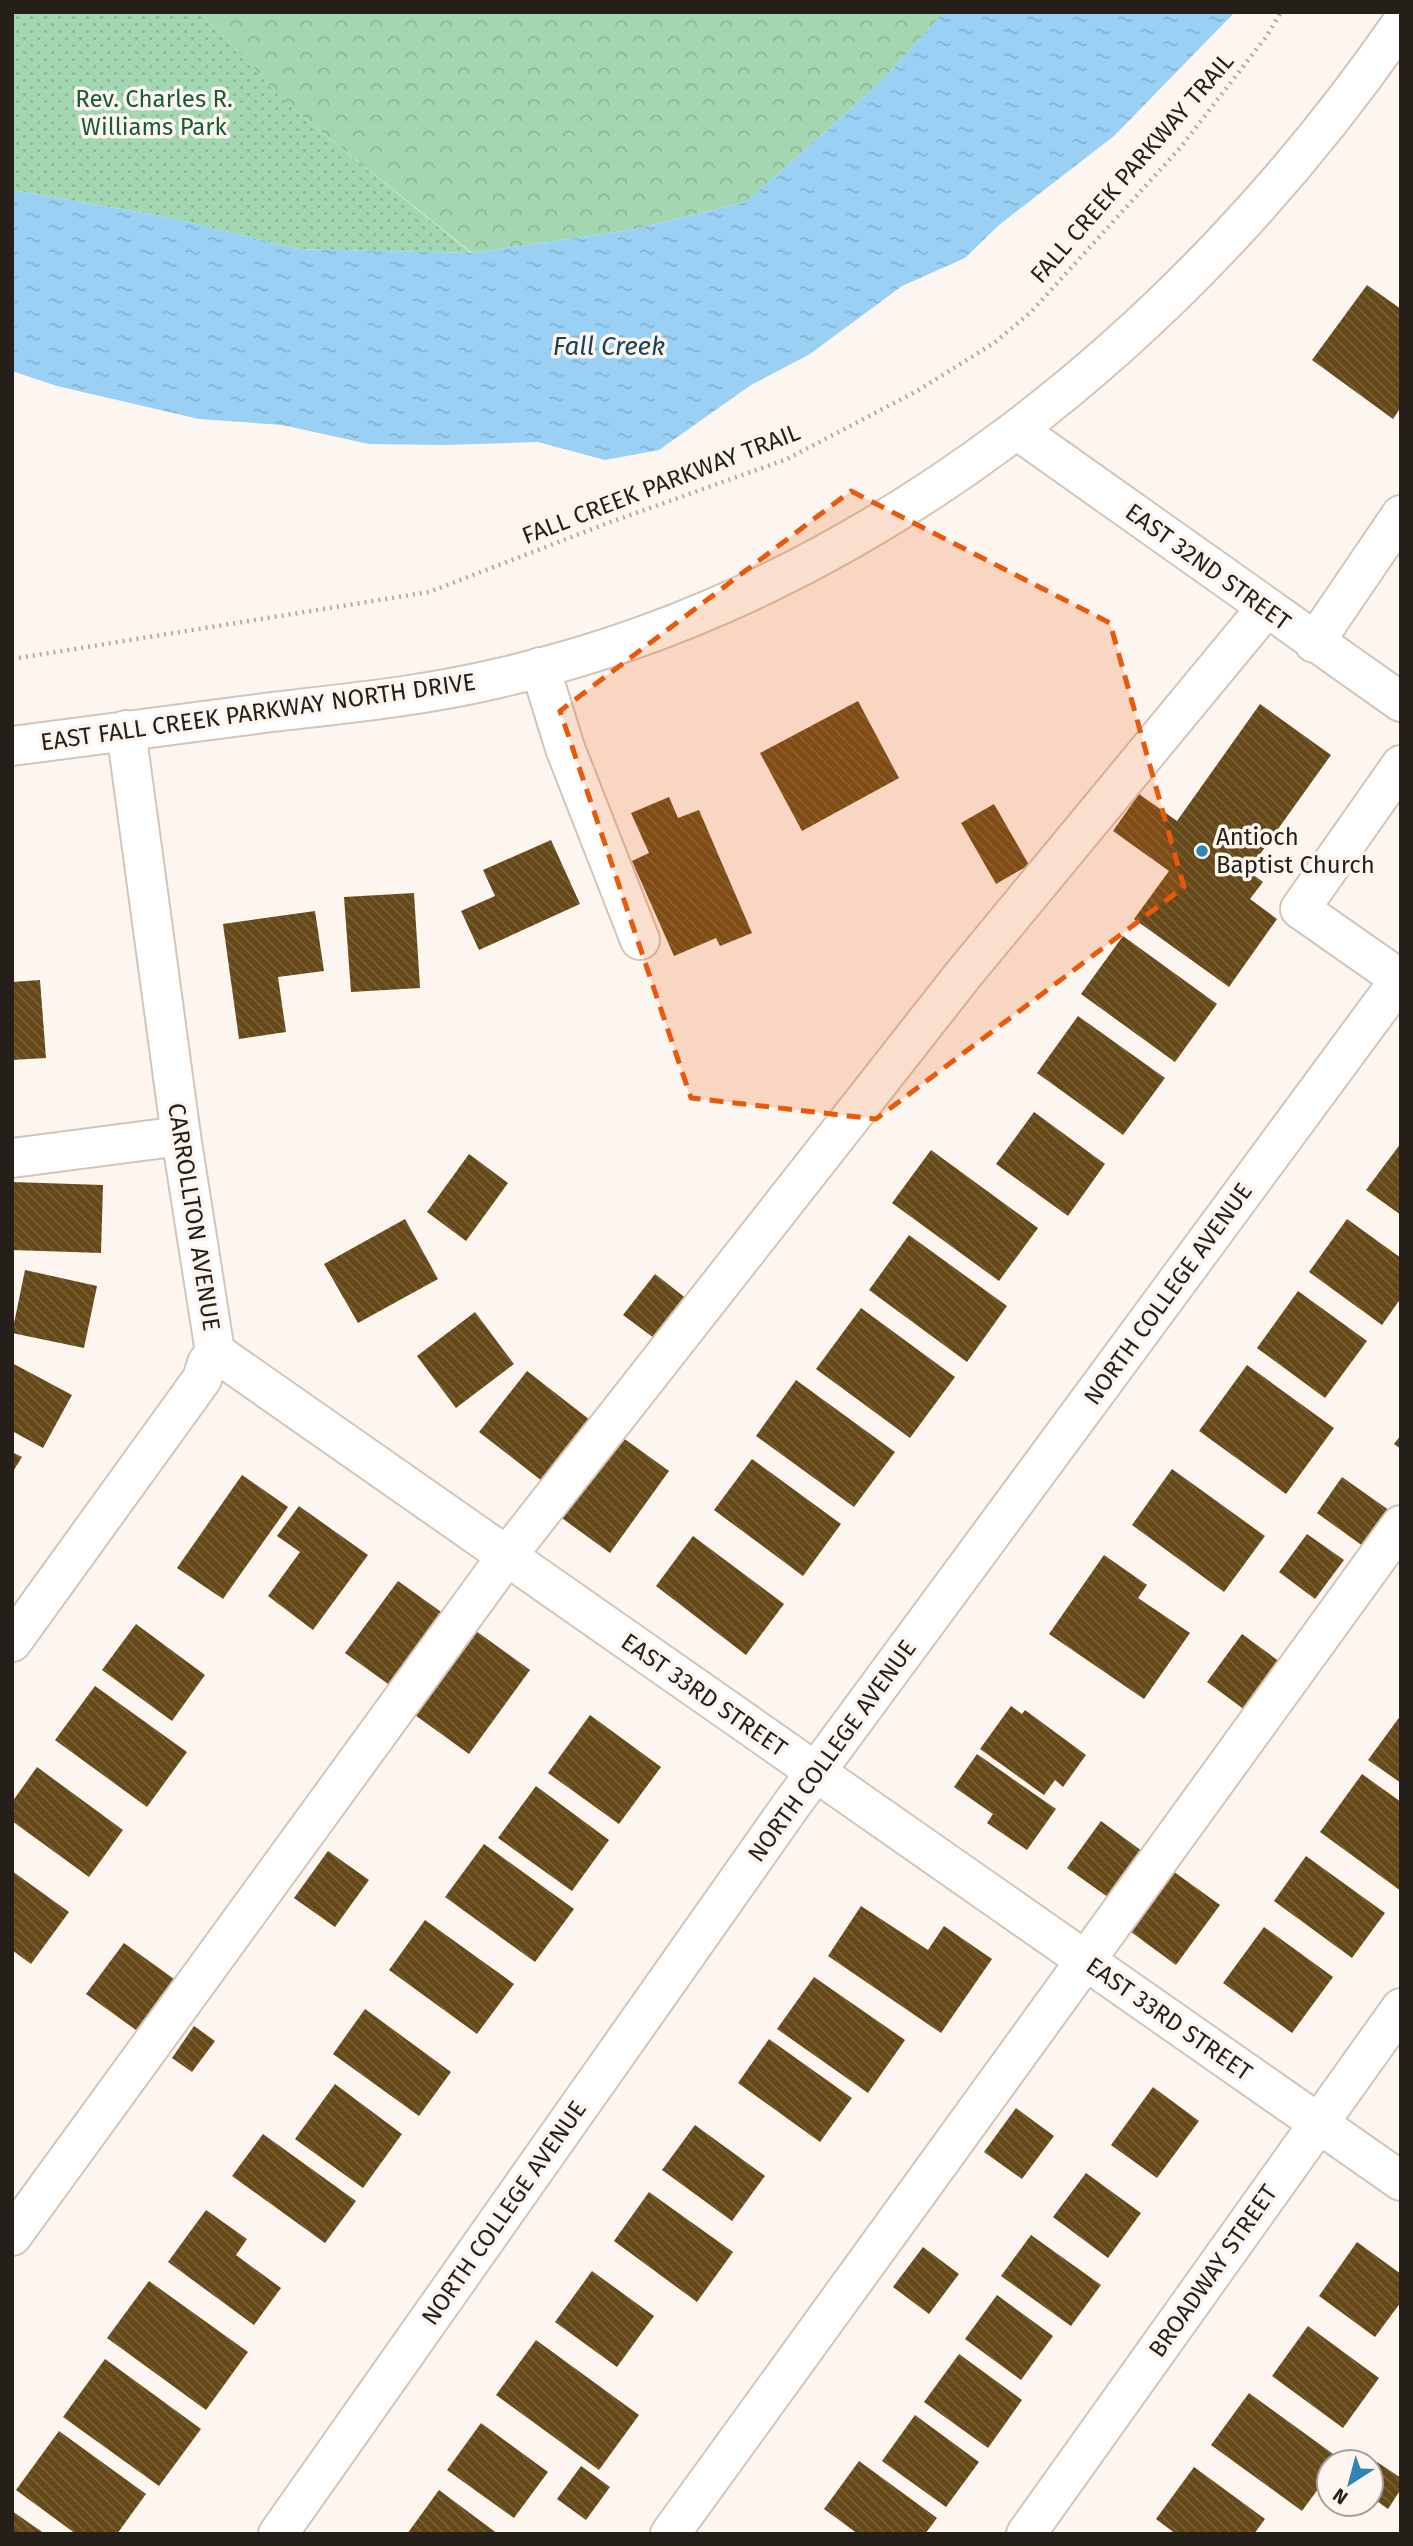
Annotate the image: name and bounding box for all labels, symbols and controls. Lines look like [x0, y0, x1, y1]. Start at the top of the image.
street label: FALL CREEK PARKWAY TRAIL [1025, 47, 1239, 289]
park label: Rev. Charles R. Williams Park [75, 85, 233, 141]
water label: Fall Creek [553, 331, 665, 362]
street label: FALL CREEK PARKWAY TRAIL [518, 418, 804, 550]
street label: EAST 32ND STREET [1120, 498, 1297, 637]
street label: EAST FALL CREEK PARKWAY NORTH DRIVE [39, 668, 477, 756]
place label: Antioch Baptist Church [1216, 823, 1375, 879]
marker: Antioch Baptist Church [1194, 843, 1210, 859]
street label: CARROLLTON AVENUE [162, 1101, 226, 1333]
street label: NORTH COLLEGE AVENUE [1078, 1178, 1258, 1410]
street label: EAST 33RD STREET [616, 1627, 793, 1763]
street label: NORTH COLLEGE AVENUE [742, 1635, 922, 1867]
street label: EAST 33RD STREET [1081, 1951, 1258, 2087]
street label: NORTH COLLEGE AVENUE [416, 2096, 592, 2330]
street label: BROADWAY STREET [1143, 2179, 1283, 2363]
north arrow [1315, 2448, 1385, 2518]
text: N [1328, 2483, 1352, 2509]

